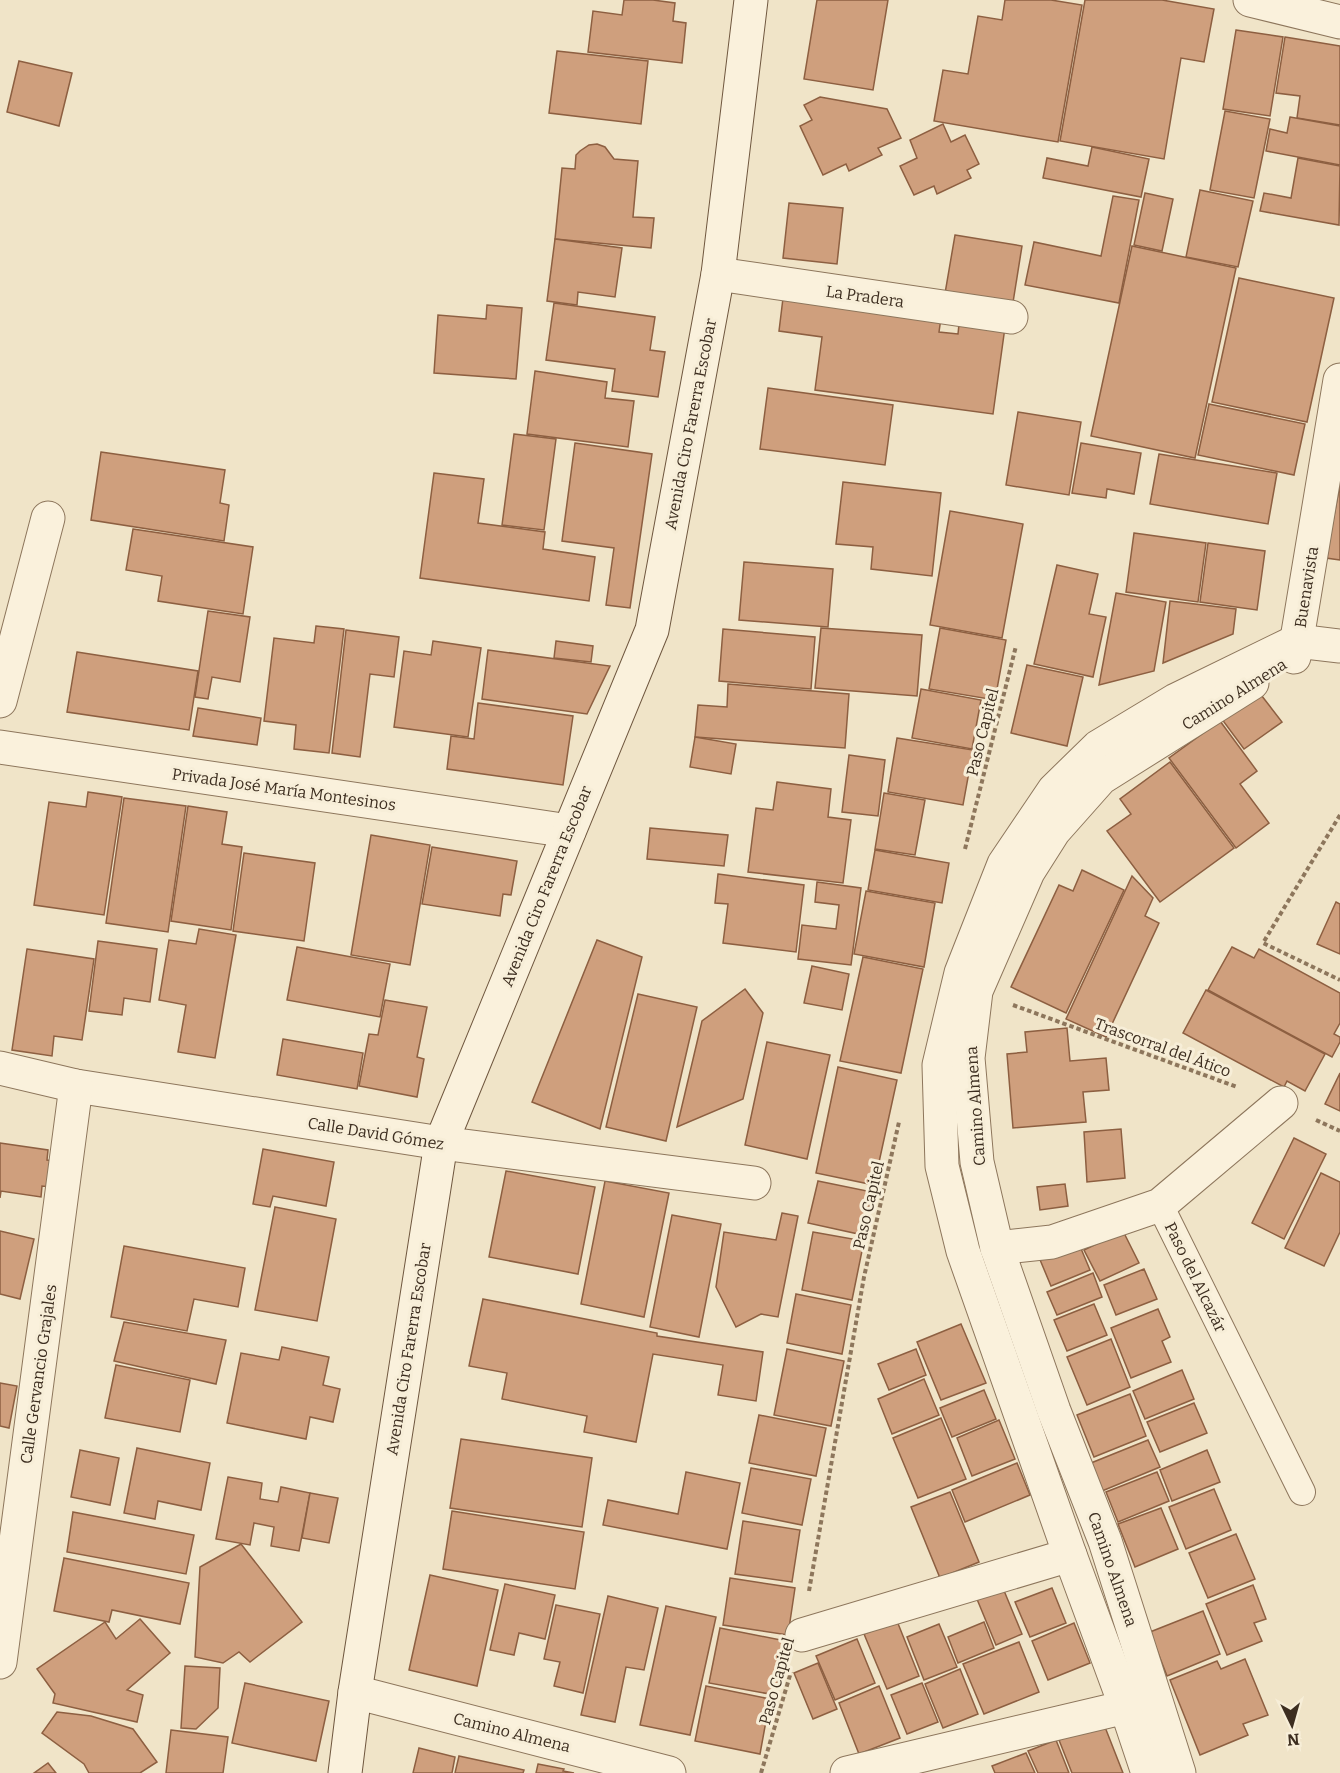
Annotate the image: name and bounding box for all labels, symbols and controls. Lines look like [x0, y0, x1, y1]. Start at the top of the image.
street label: La Pradera [825, 282, 906, 311]
street label: Avenida Ciro Farerra Escobar [661, 317, 720, 531]
street label: Buenavista [1291, 545, 1322, 629]
street label: Camino Almena [1178, 654, 1290, 734]
street label: Paso Capitel [962, 686, 1003, 778]
street label: Privada José María Montesinos [171, 764, 397, 815]
street label: Avenida Ciro Farerra Escobar [497, 783, 596, 989]
street label: Trascorral del Ático [1092, 1013, 1234, 1081]
street label: Camino Almena [962, 1045, 989, 1166]
street label: Calle David Gómez [306, 1113, 446, 1154]
street label: Paso Capitel [849, 1159, 888, 1251]
street label: Paso del Alcazár [1161, 1219, 1230, 1335]
street label: Avenida Ciro Farerra Escobar [382, 1241, 435, 1457]
street label: Calle Gervancio Grajales [16, 1283, 60, 1465]
street label: Camino Almena [1084, 1509, 1141, 1629]
street label: Paso Capitel [755, 1635, 798, 1727]
north arrow [1262, 1695, 1322, 1755]
street label: Camino Almena [451, 1709, 573, 1756]
text: N [1286, 1729, 1300, 1749]

